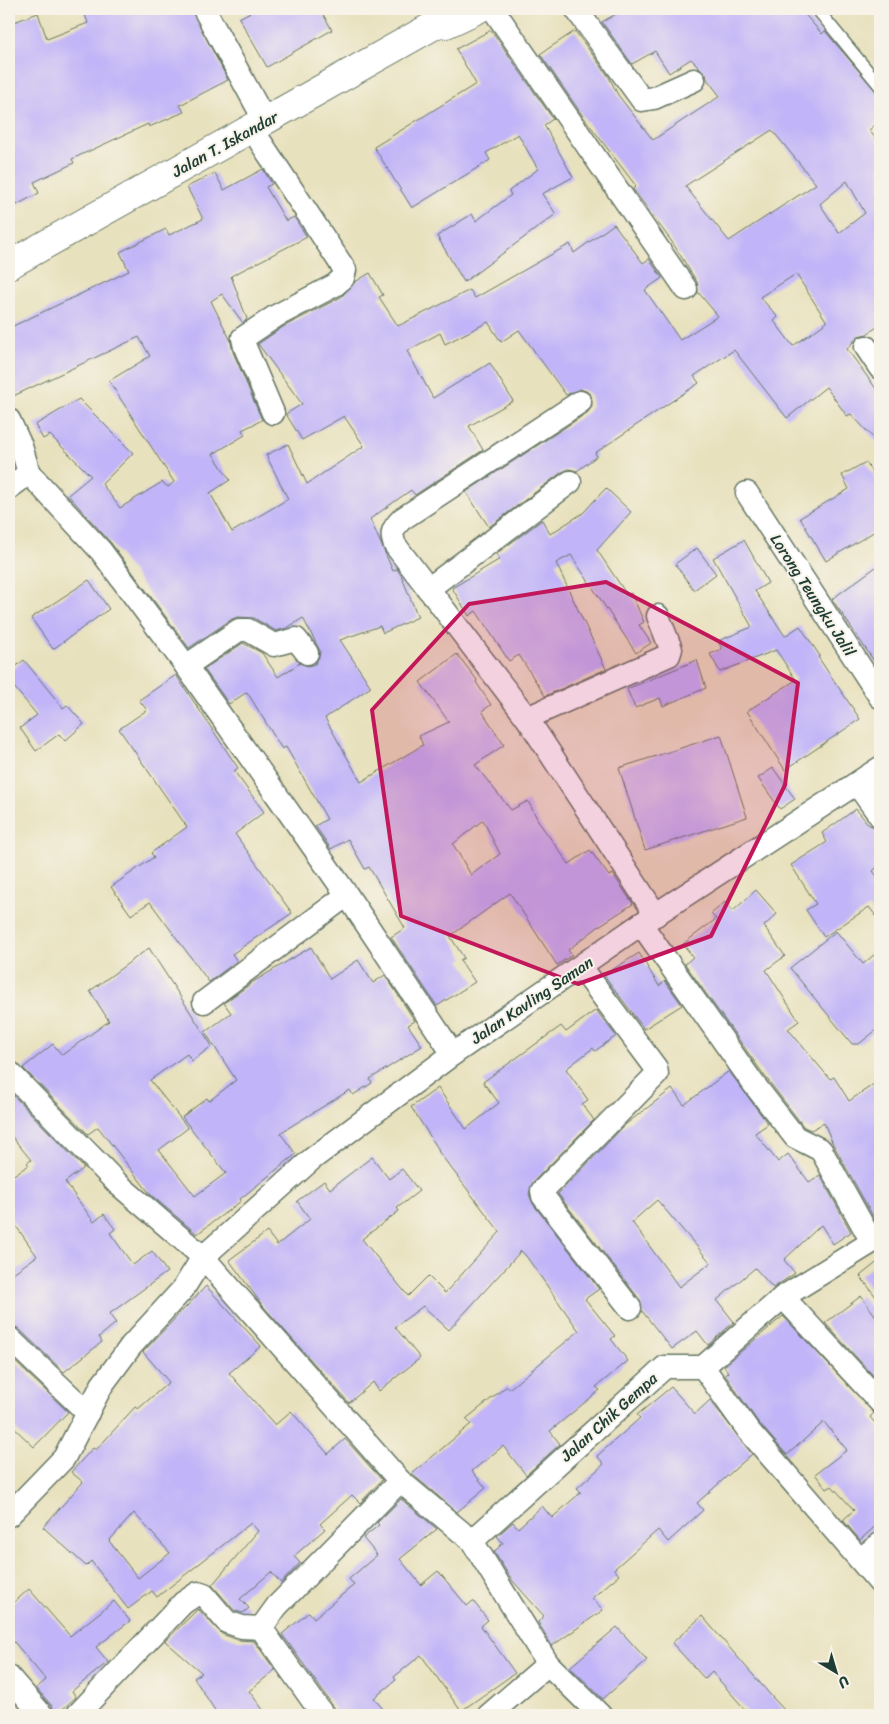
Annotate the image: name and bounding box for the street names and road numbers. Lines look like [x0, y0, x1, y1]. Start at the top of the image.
street label: Jalan T. Iskandar [166, 102, 285, 186]
street label: Lorong Teungku Jalil [762, 528, 864, 663]
street label: Jalan Kavling Saman [464, 948, 600, 1053]
street label: Jalan Chik Gempa [553, 1364, 665, 1470]

